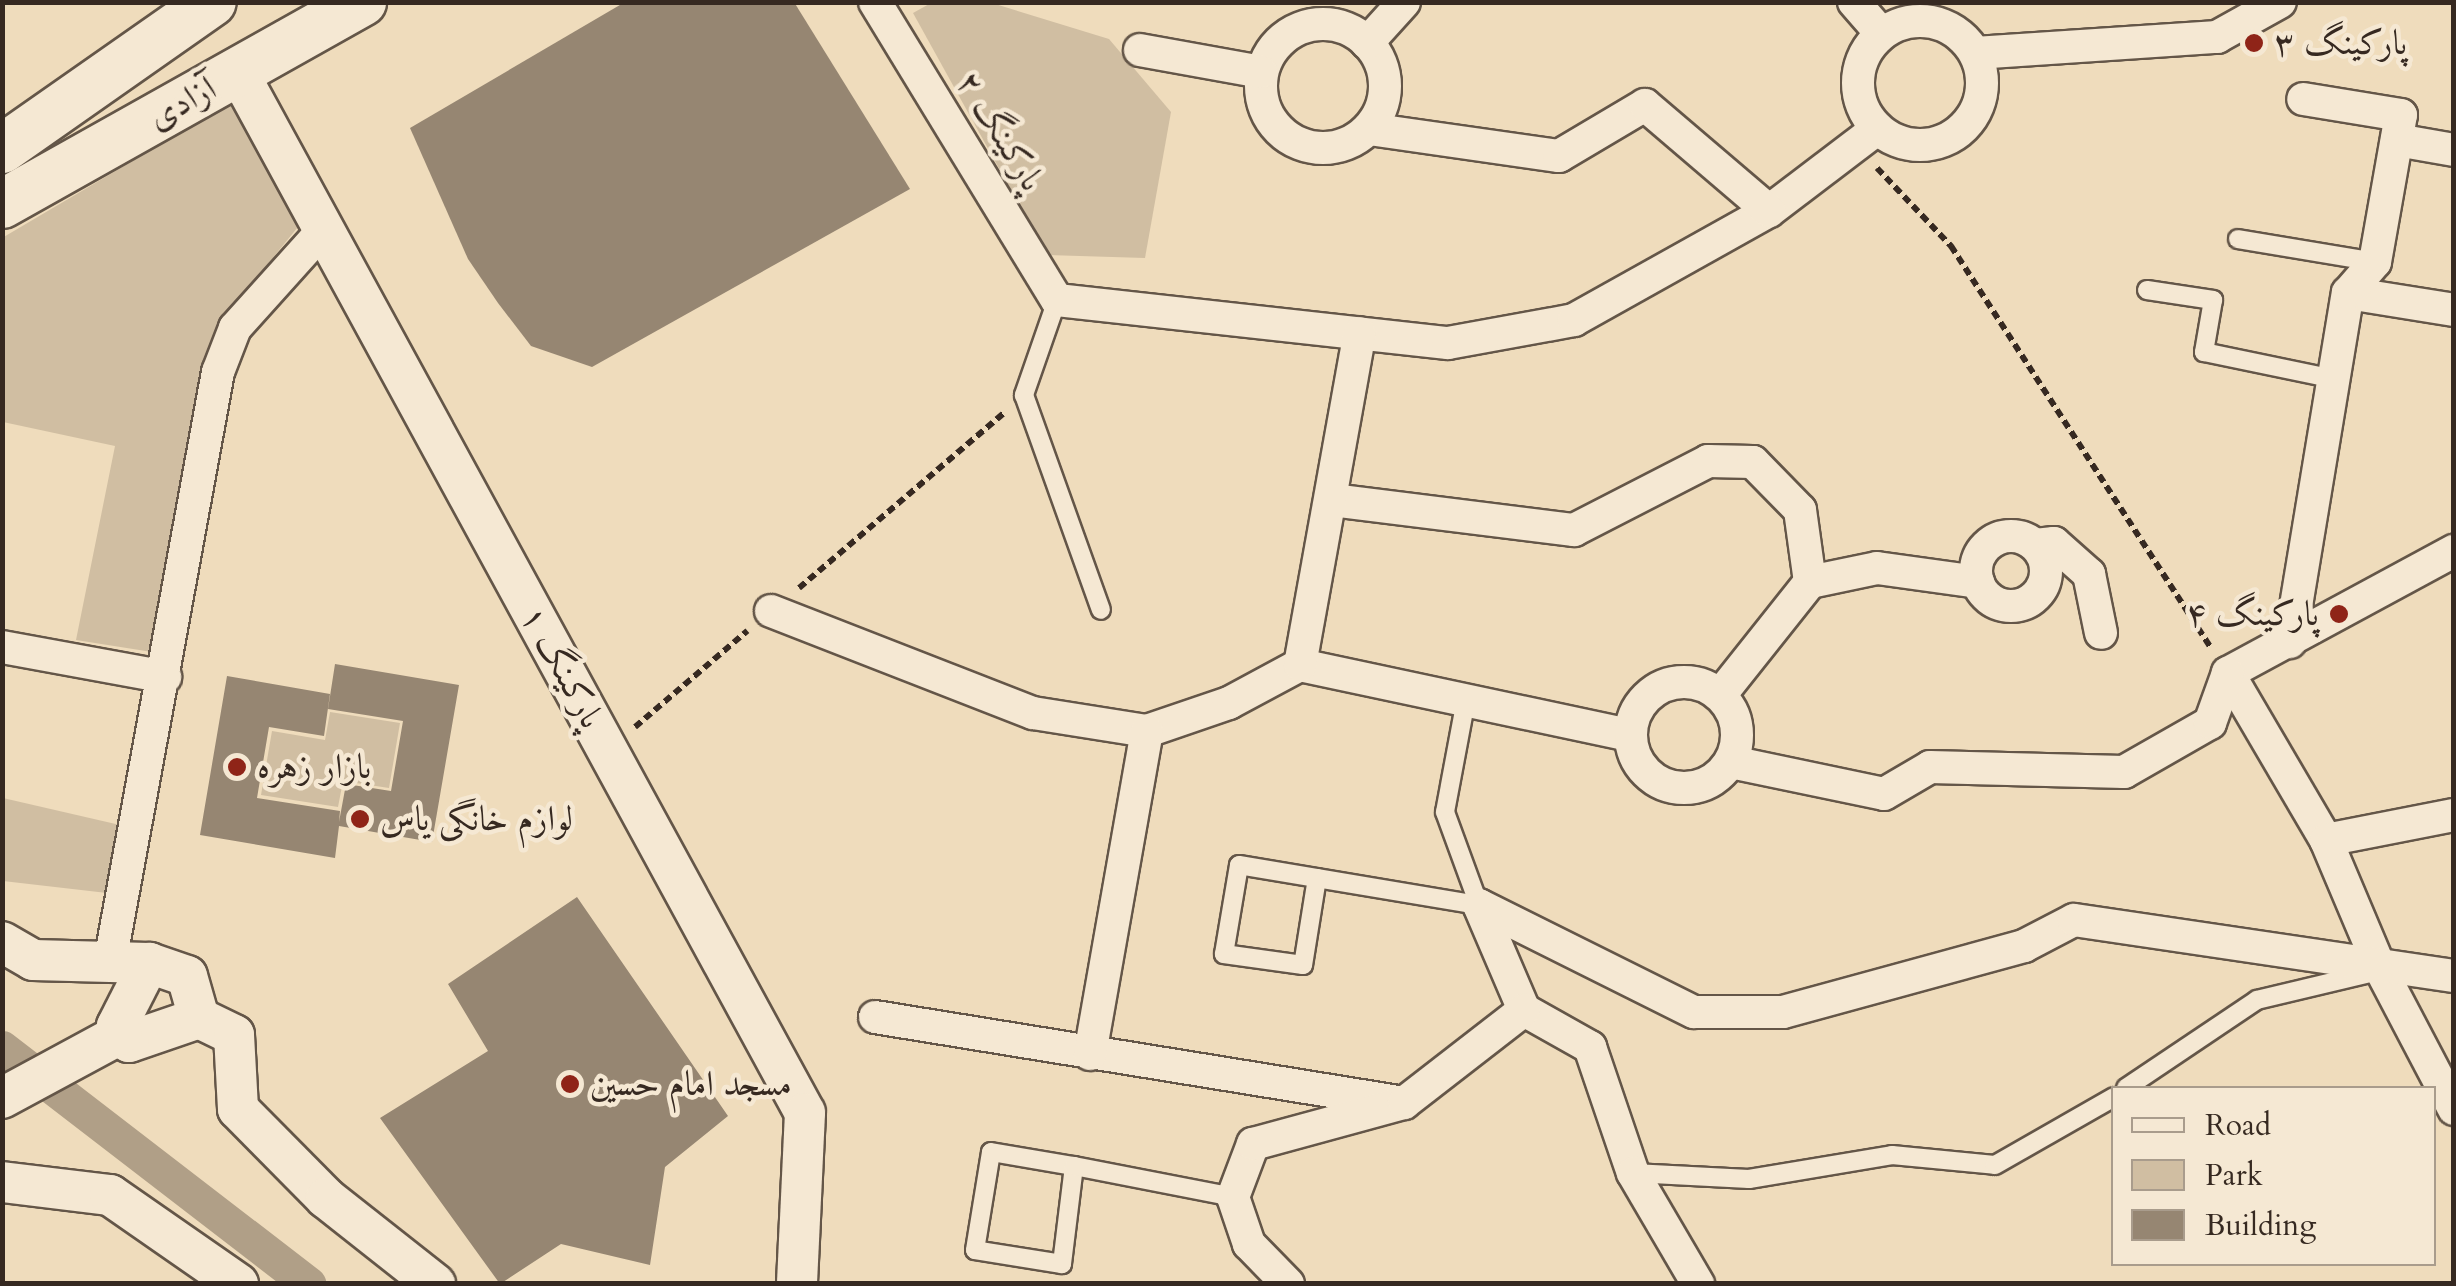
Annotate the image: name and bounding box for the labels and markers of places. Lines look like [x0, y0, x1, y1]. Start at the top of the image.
place label: پارکینگ ۳ [2274, 22, 2407, 64]
marker: پارکینگ ۳ [2243, 32, 2265, 54]
place label: پارکینگ ۴ [2186, 593, 2319, 635]
marker: پارکینگ ۴ [2328, 603, 2350, 625]
place label: بازار زهره [257, 746, 371, 788]
marker: بازار زهره [226, 756, 248, 778]
place label: لوازم خانگی یاس [380, 798, 573, 840]
marker: لوازم خانگی یاس [349, 808, 371, 830]
place label: مسجد امام حسین [590, 1063, 792, 1105]
marker: مسجد امام حسین [559, 1073, 581, 1095]

